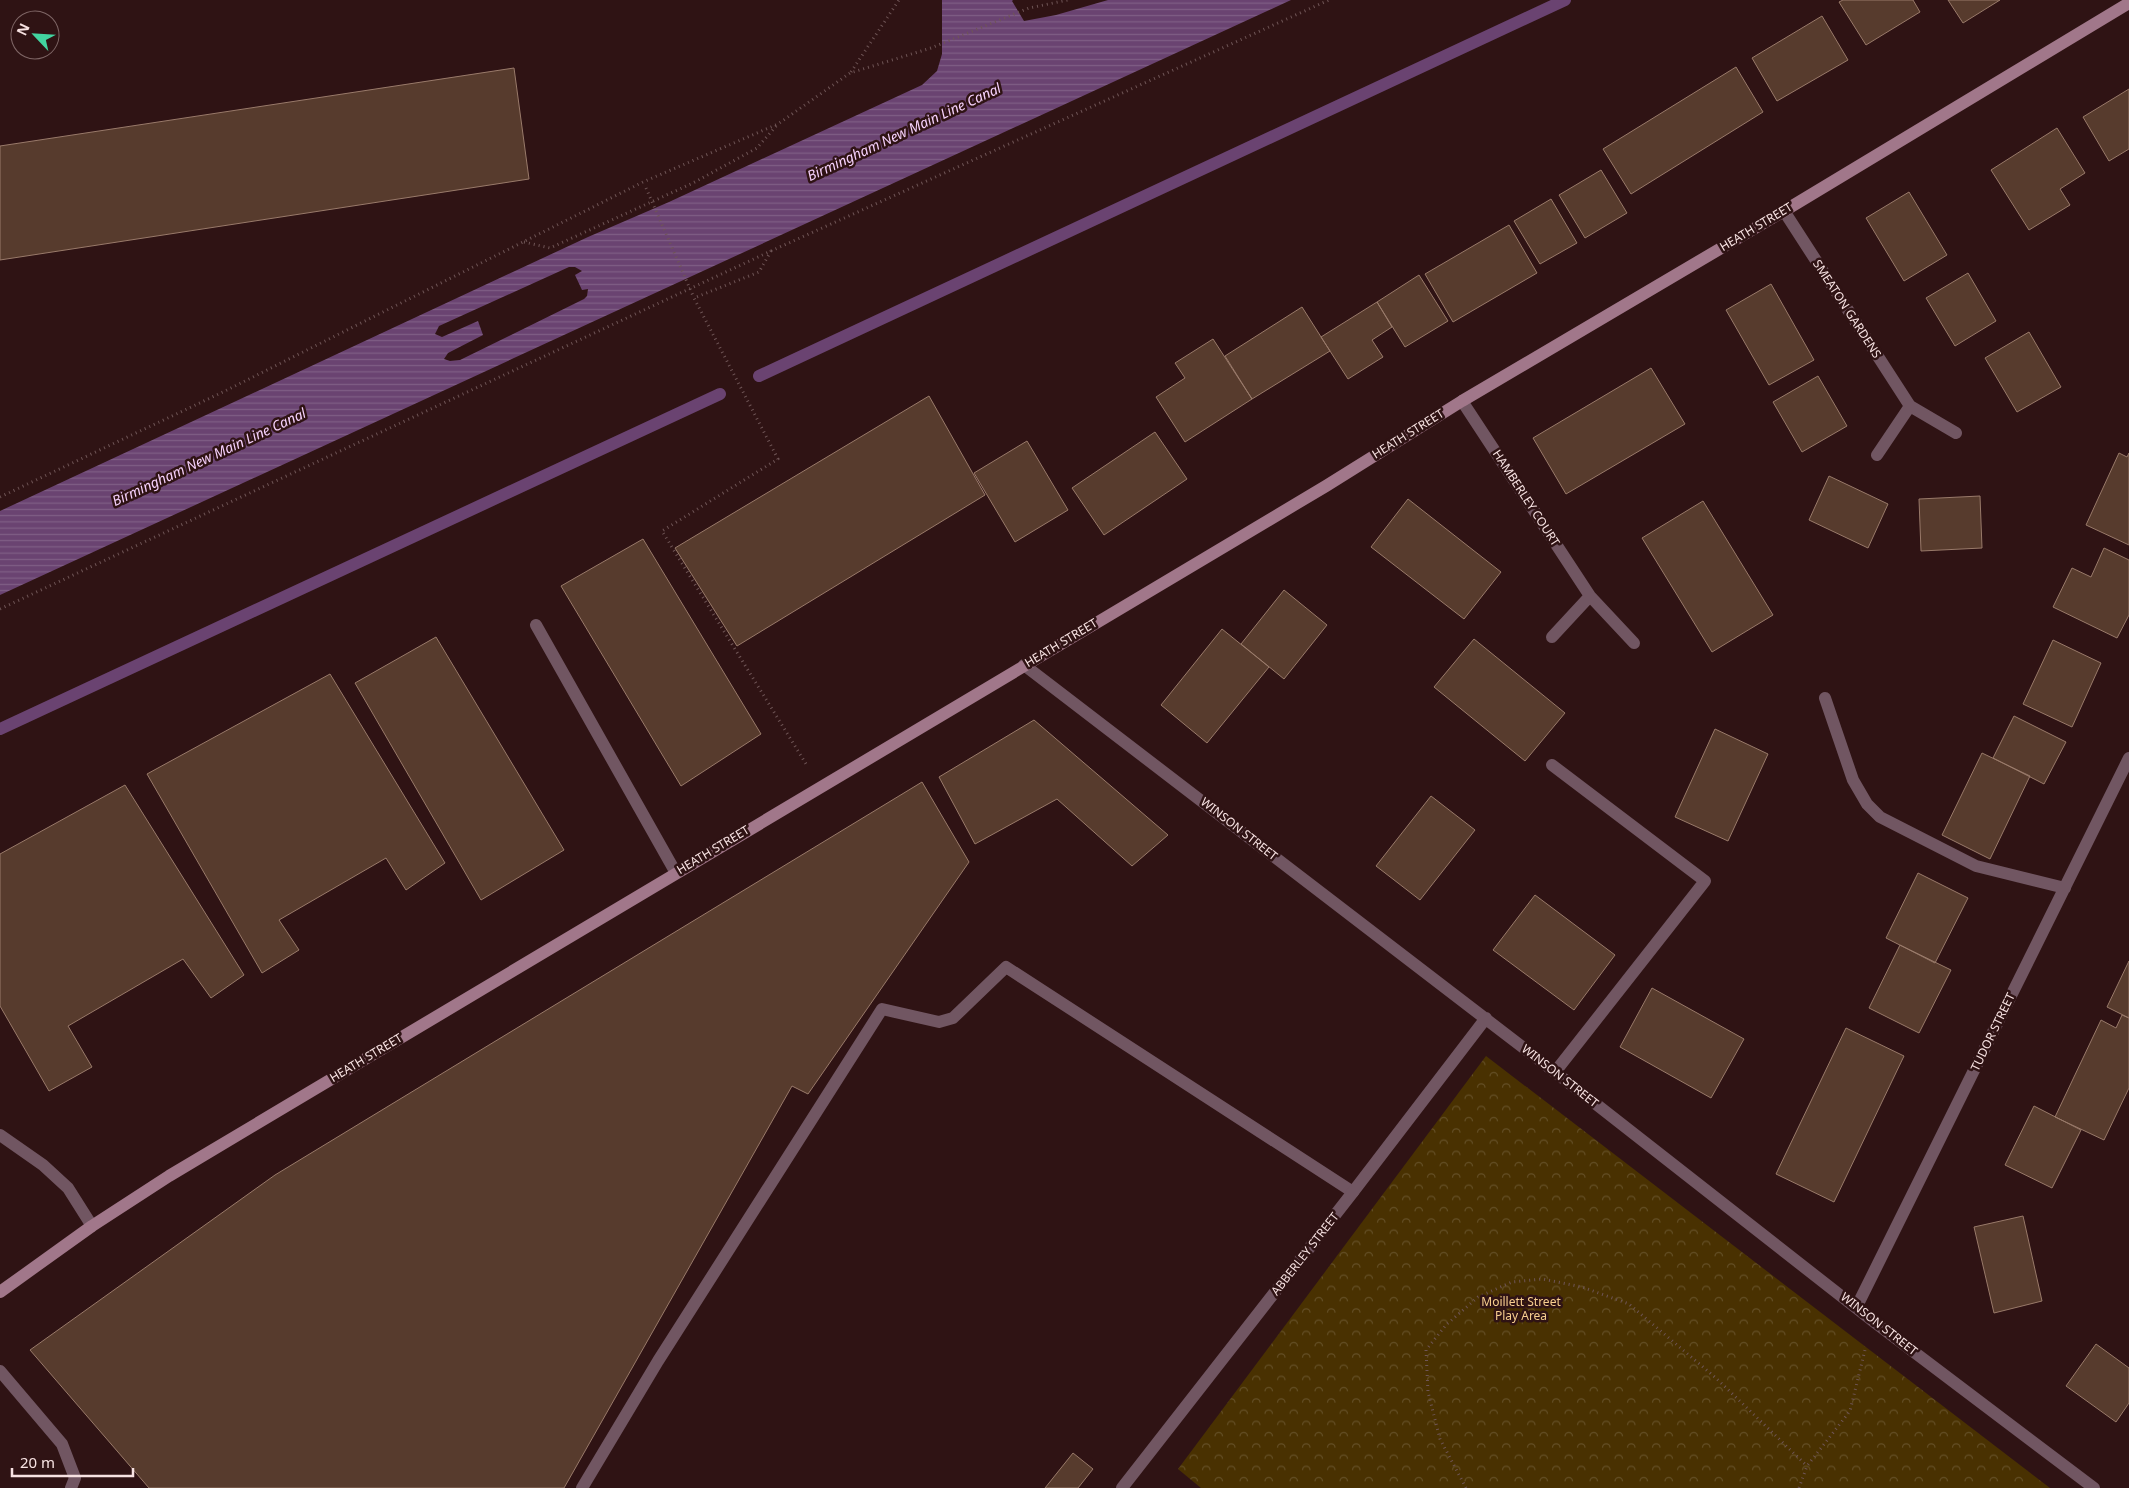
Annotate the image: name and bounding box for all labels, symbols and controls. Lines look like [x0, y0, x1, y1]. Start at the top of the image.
north arrow [10, 10, 60, 60]
text: N [12, 20, 34, 38]
water label: Birmingham New Main Line Canal [804, 78, 1004, 185]
street label: HEATH STREET [1716, 198, 1795, 255]
street label: SMEATON GARDENS [1809, 256, 1886, 362]
water label: Birmingham New Main Line Canal [109, 403, 309, 510]
street label: HEATH STREET [1369, 405, 1447, 462]
street label: HAMBERLEY COURT [1489, 446, 1564, 550]
street label: HEATH STREET [1021, 614, 1100, 671]
street label: WINSON STREET [1197, 793, 1282, 864]
street label: HEATH STREET [673, 821, 752, 878]
street label: TUDOR STREET [1966, 990, 2019, 1074]
street label: HEATH STREET [326, 1029, 405, 1086]
street label: WINSON STREET [1518, 1040, 1603, 1111]
street label: ABBERLEY STREET [1267, 1208, 1343, 1299]
street label: WINSON STREET [1837, 1288, 1922, 1359]
park label: Moillett Street Play Area [1481, 1293, 1561, 1324]
scale bar [12, 1446, 134, 1478]
text: 20 m [20, 1452, 55, 1472]

